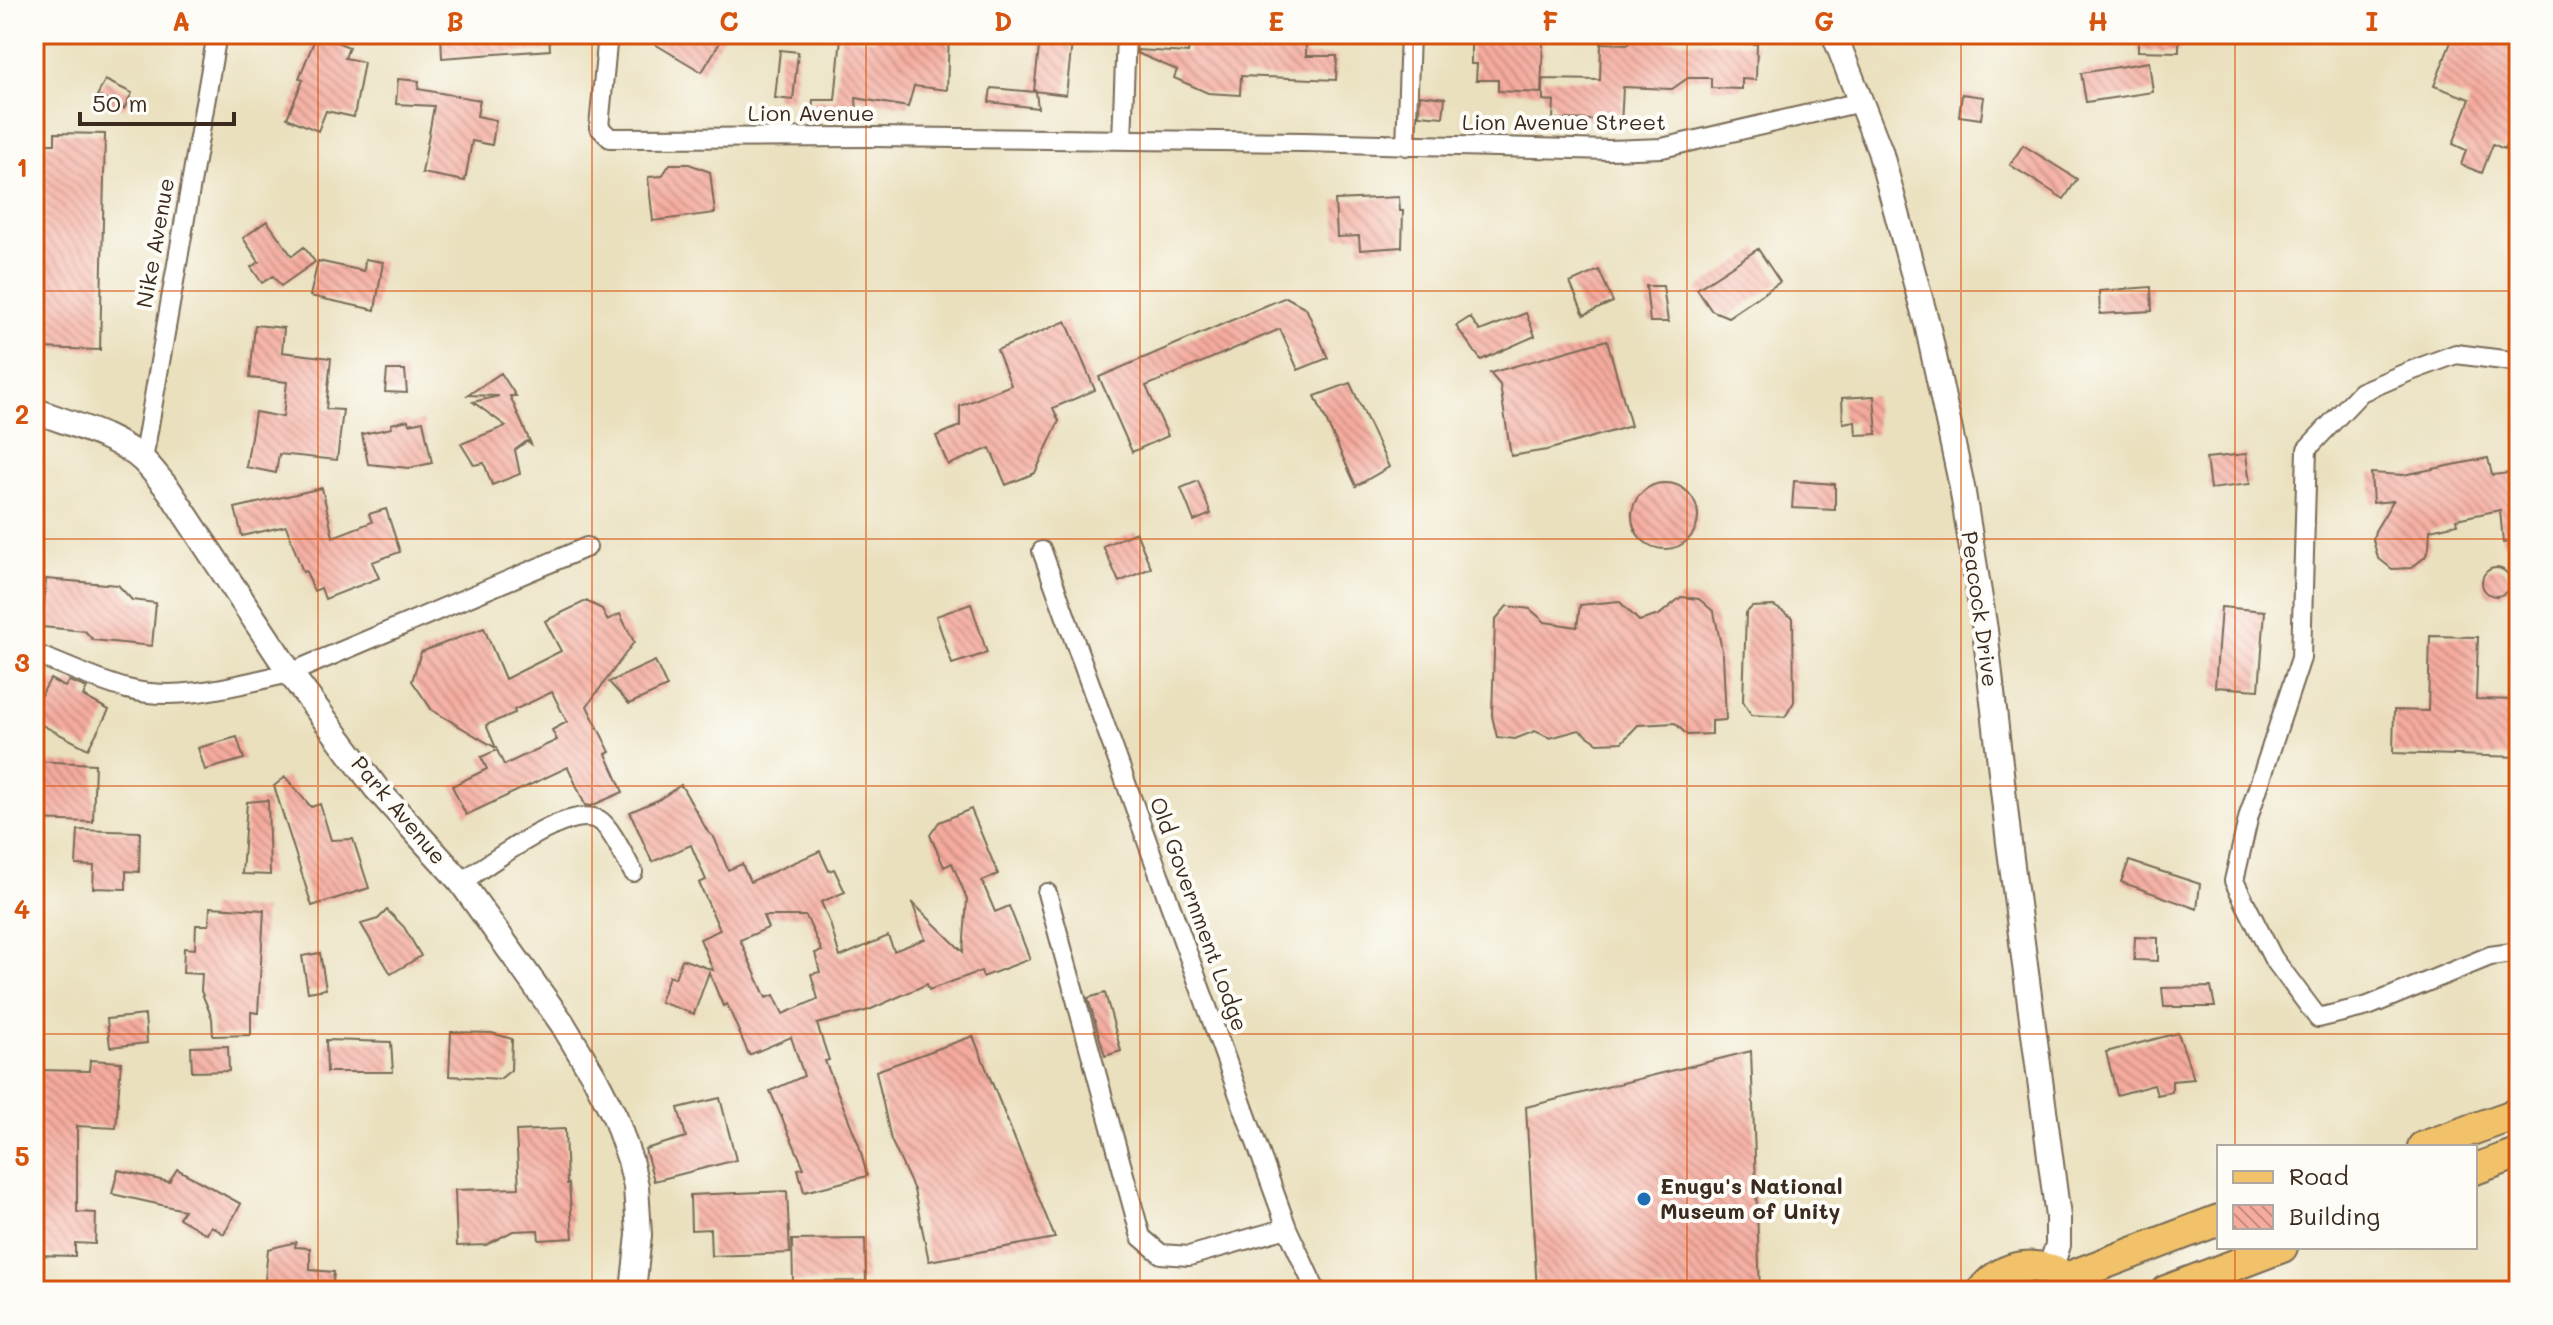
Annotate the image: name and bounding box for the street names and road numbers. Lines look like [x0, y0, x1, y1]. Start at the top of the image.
street label: Lion Avenue [748, 98, 874, 127]
street label: Lion Avenue Street [1462, 107, 1666, 136]
street label: Nike Avenue [129, 176, 180, 310]
street label: Peacock Drive [1955, 529, 2006, 688]
street label: Park Avenue [346, 749, 453, 870]
street label: Old Government Lodge [1144, 793, 1255, 1035]

